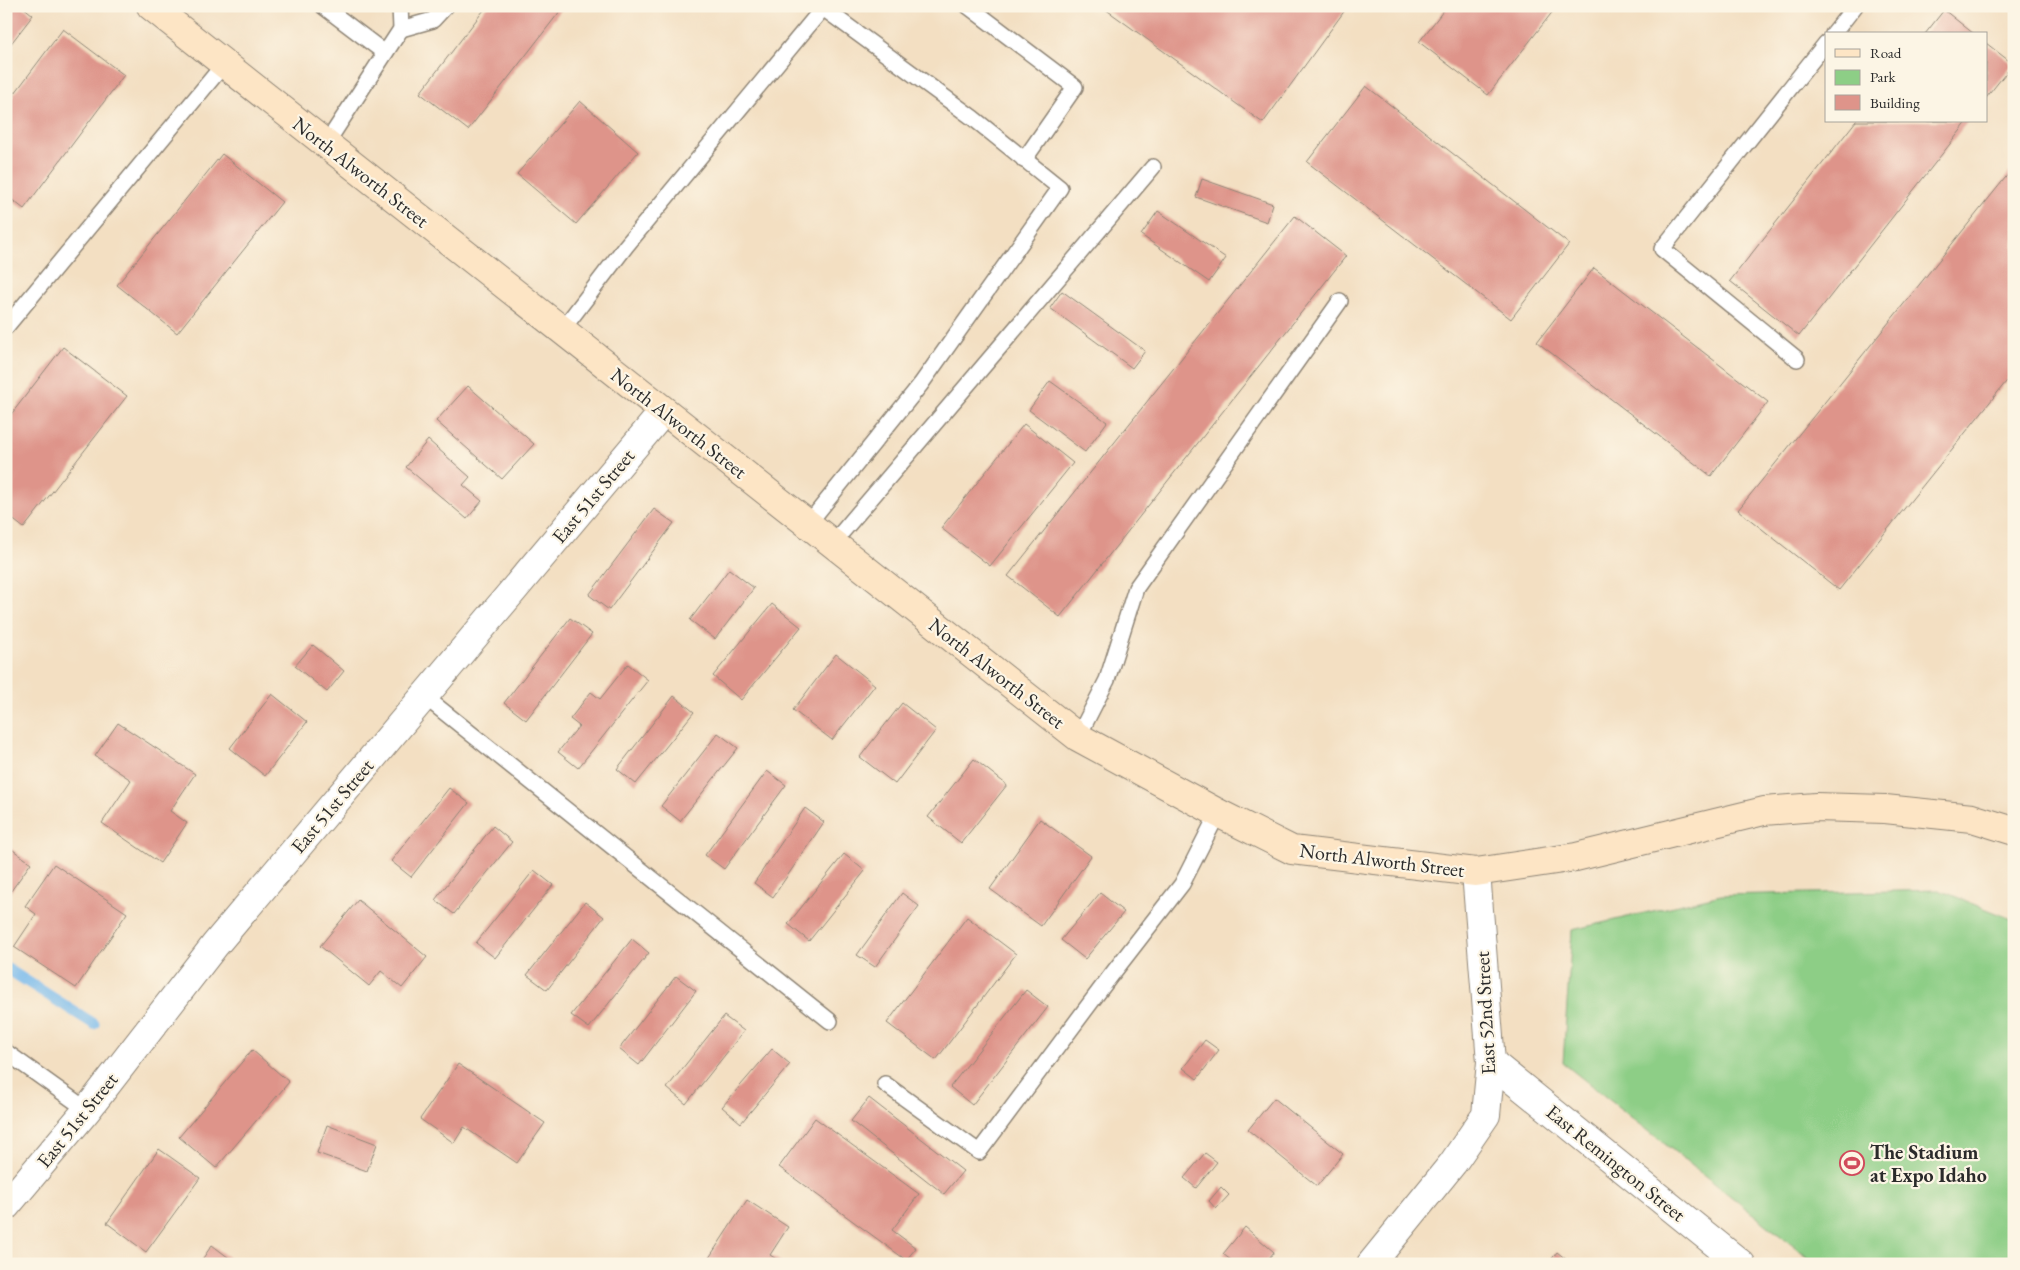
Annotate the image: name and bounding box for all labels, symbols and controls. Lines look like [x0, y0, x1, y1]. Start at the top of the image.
legend [1825, 32, 1988, 122]
text: Road [1870, 43, 1902, 62]
text: Park [1870, 67, 1897, 86]
text: Building [1870, 93, 1920, 112]
street label: North Alworth Street [288, 111, 435, 234]
street label: North Alworth Street [606, 362, 753, 485]
street label: East 51st Street [546, 443, 641, 549]
street label: North Alworth Street [924, 612, 1071, 735]
street label: East 51st Street [285, 753, 380, 859]
street label: North Alworth Street [1298, 837, 1467, 883]
street label: East 52nd Street [1469, 950, 1501, 1075]
street label: East 51st Street [31, 1066, 124, 1173]
street label: East Remington Street [1541, 1099, 1692, 1228]
place label: The Stadium at Expo Idaho [1870, 1139, 1987, 1188]
sports icon: The Stadium at Expo Idaho [1839, 1150, 1865, 1176]

